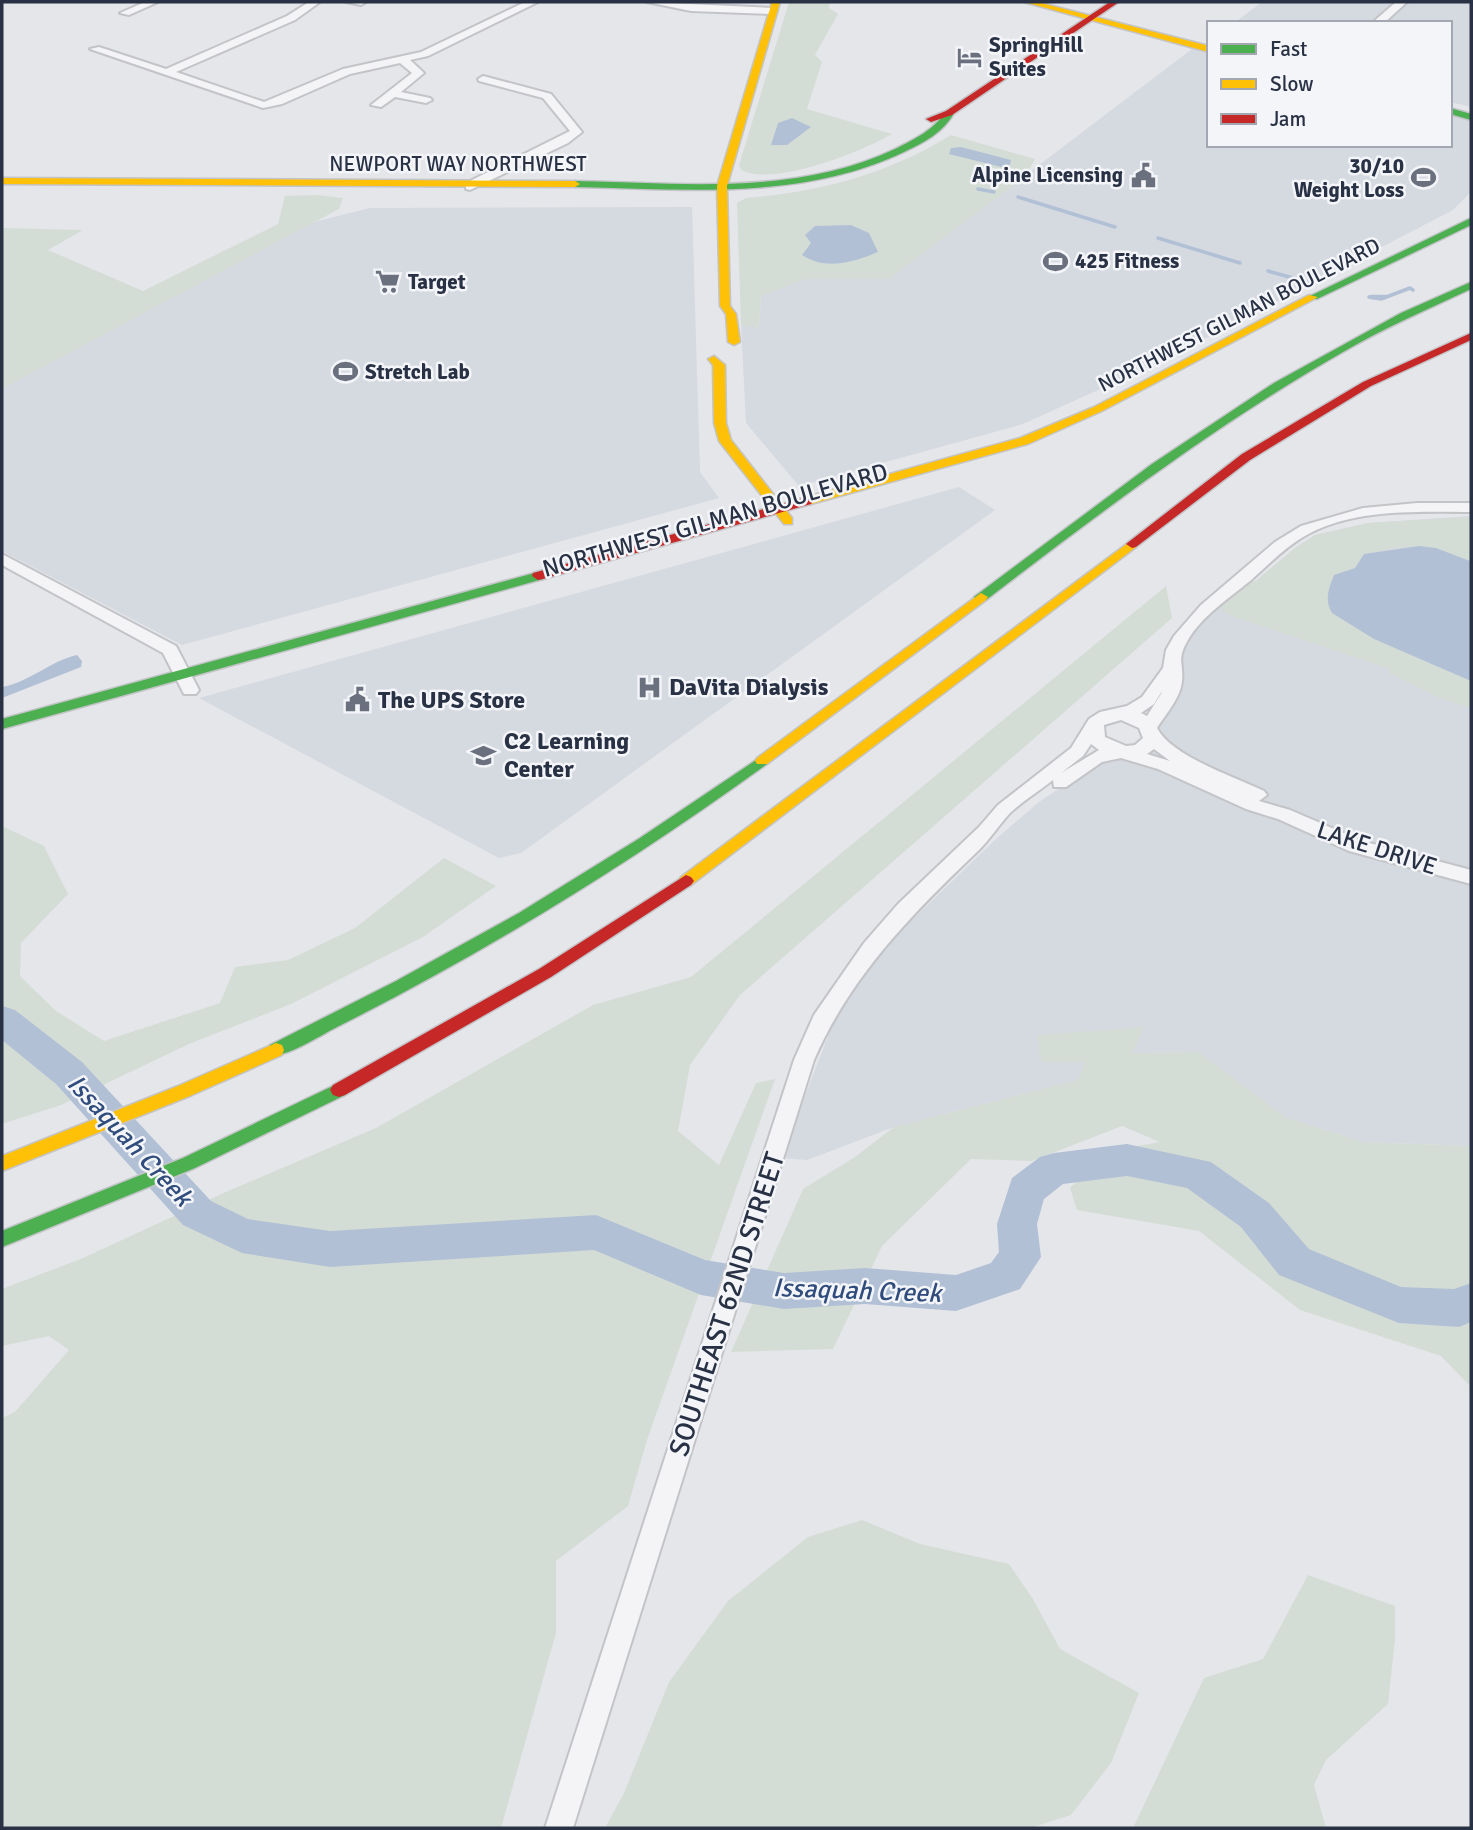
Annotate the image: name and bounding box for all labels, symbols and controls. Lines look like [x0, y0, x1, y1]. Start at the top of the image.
legend [1207, 21, 1452, 147]
place label: SpringHill Suites [989, 32, 1084, 82]
text: Fast [1270, 36, 1307, 62]
hotel icon: SpringHill Suites [955, 43, 983, 71]
text: Slow [1270, 71, 1314, 97]
text: Jam [1270, 106, 1306, 132]
street label: NEWPORT WAY NORTHWEST [329, 151, 587, 177]
place label: 30/10 Weight Loss [1294, 153, 1404, 203]
public building icon: Alpine Licensing [1129, 161, 1157, 189]
place label: Alpine Licensing [972, 162, 1123, 188]
sports icon: 30/10 Weight Loss [1410, 164, 1438, 192]
street label: NORTHWEST GILMAN BOULEVARD [1094, 232, 1384, 398]
sports icon: 425 Fitness [1041, 247, 1069, 275]
place label: 425 Fitness [1075, 248, 1179, 274]
supermarket icon: Target [374, 268, 402, 296]
place label: Target [408, 269, 466, 295]
sports icon: Stretch Lab [331, 358, 359, 386]
place label: Stretch Lab [365, 359, 470, 385]
street label: NORTHWEST GILMAN BOULEVARD [539, 456, 891, 584]
place label: DaVita Dialysis [669, 672, 829, 702]
hospital icon: DaVita Dialysis [635, 673, 663, 701]
place label: The UPS Store [378, 685, 525, 715]
public building icon: The UPS Store [344, 686, 372, 714]
place label: C2 Learning Center [504, 726, 629, 784]
school or university icon: C2 Learning Center [470, 741, 498, 769]
street label: LAKE DRIVE [1313, 814, 1441, 882]
water label: Issaquah Creek [60, 1068, 200, 1215]
street label: SOUTHEAST 62ND STREET [662, 1148, 792, 1461]
water label: Issaquah Creek [772, 1272, 944, 1310]

